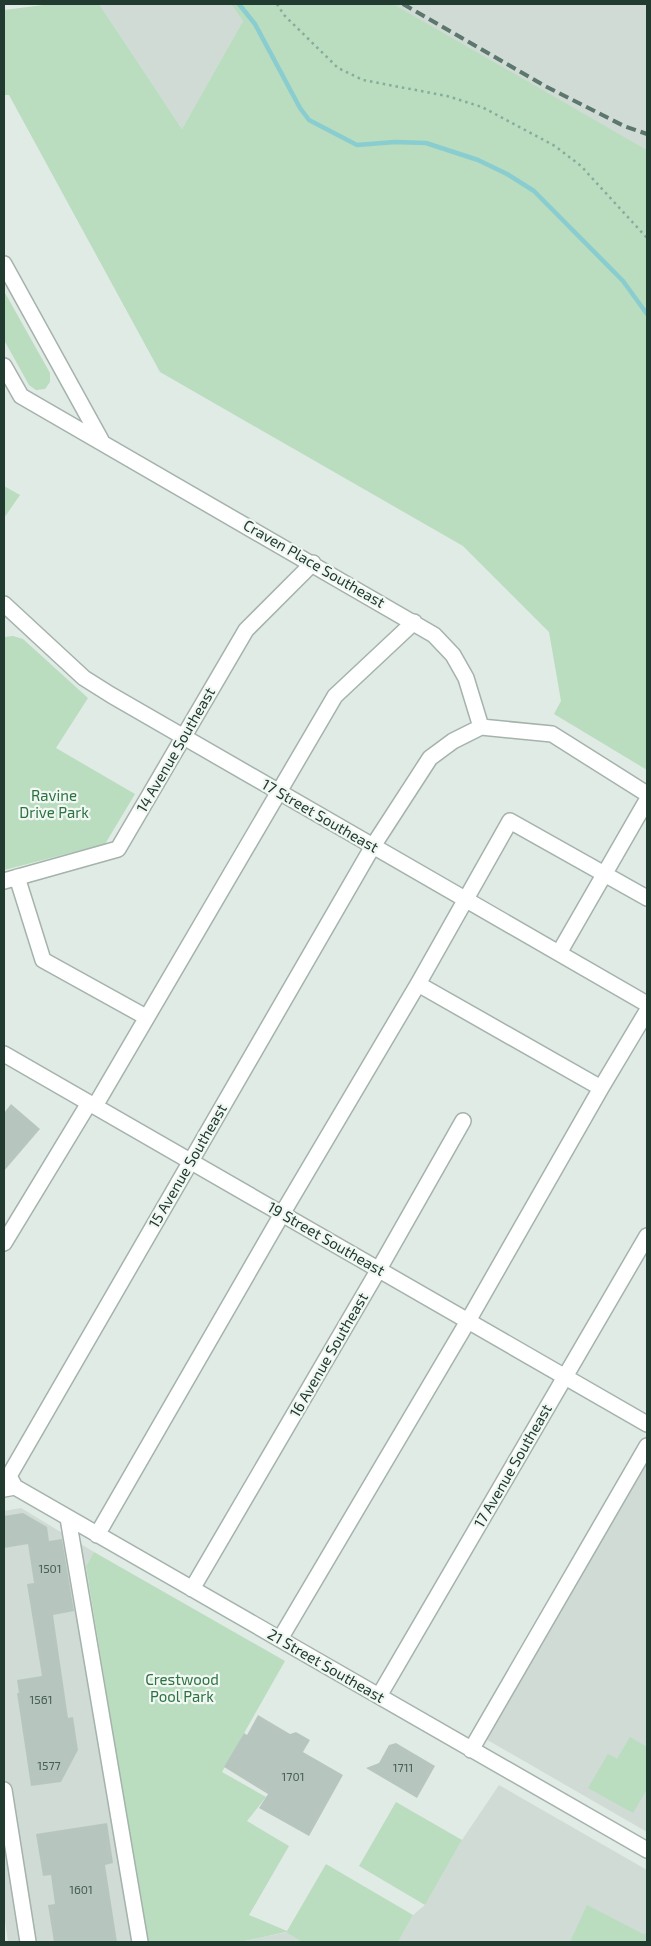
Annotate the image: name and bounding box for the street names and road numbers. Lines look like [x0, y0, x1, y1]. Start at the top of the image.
street label: Craven Place Southeast [241, 515, 389, 611]
street label: 14 Avenue Southeast [132, 684, 218, 815]
street label: 17 Street Southeast [259, 774, 382, 856]
street label: 15 Avenue Southeast [144, 1100, 230, 1231]
street label: 19 Street Southeast [265, 1197, 389, 1279]
street label: 16 Avenue Southeast [285, 1289, 371, 1420]
street label: 17 Avenue Southeast [469, 1400, 555, 1531]
street label: 21 Street Southeast [265, 1624, 389, 1706]

